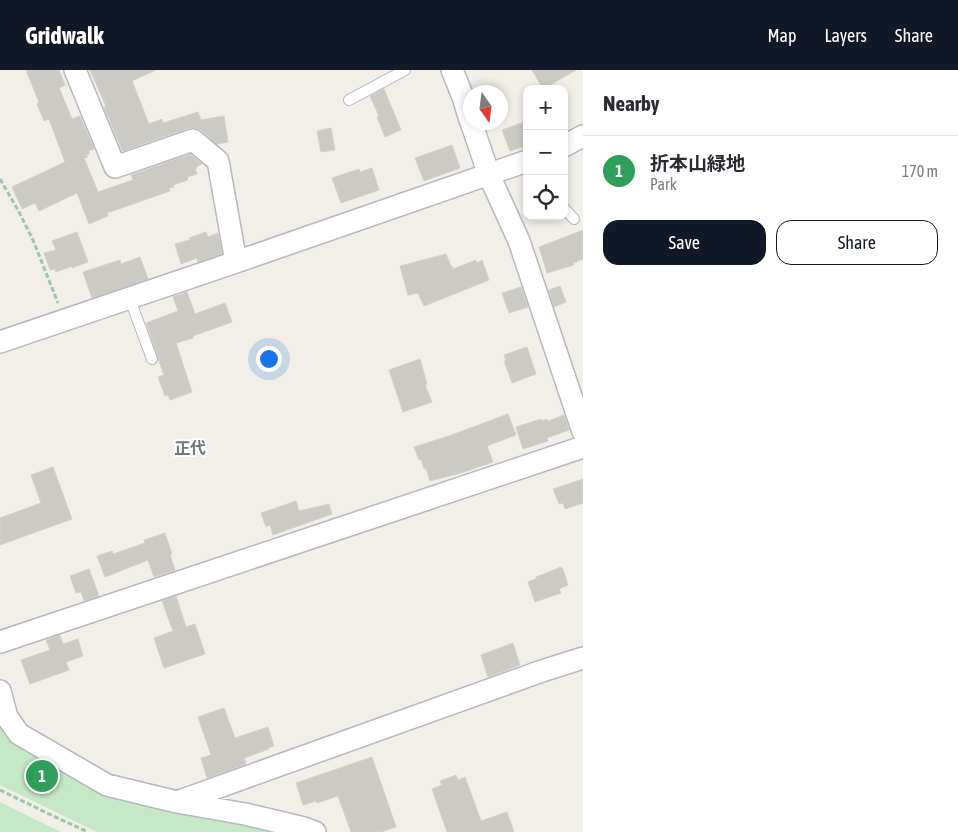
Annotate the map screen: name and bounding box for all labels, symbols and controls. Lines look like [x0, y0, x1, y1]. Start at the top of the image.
text: Gridwalk [25, 22, 104, 49]
text: Map [767, 25, 796, 46]
text: Layers [824, 25, 867, 46]
text: Share [895, 25, 933, 46]
north arrow [463, 85, 508, 130]
map controls [523, 85, 568, 220]
button: + [523, 85, 568, 130]
text: Nearby [603, 91, 659, 115]
button: − [523, 130, 568, 175]
text: 折本山緑地 [650, 152, 745, 174]
text: 1 [615, 162, 623, 180]
text: 170 m [902, 162, 938, 180]
button: locate [523, 175, 568, 220]
text: Park [650, 175, 677, 193]
button: Save [603, 220, 766, 265]
button: Share [776, 220, 938, 265]
your location [256, 346, 282, 372]
district label: 正代 [174, 439, 206, 457]
pin: 1 [26, 757, 58, 795]

